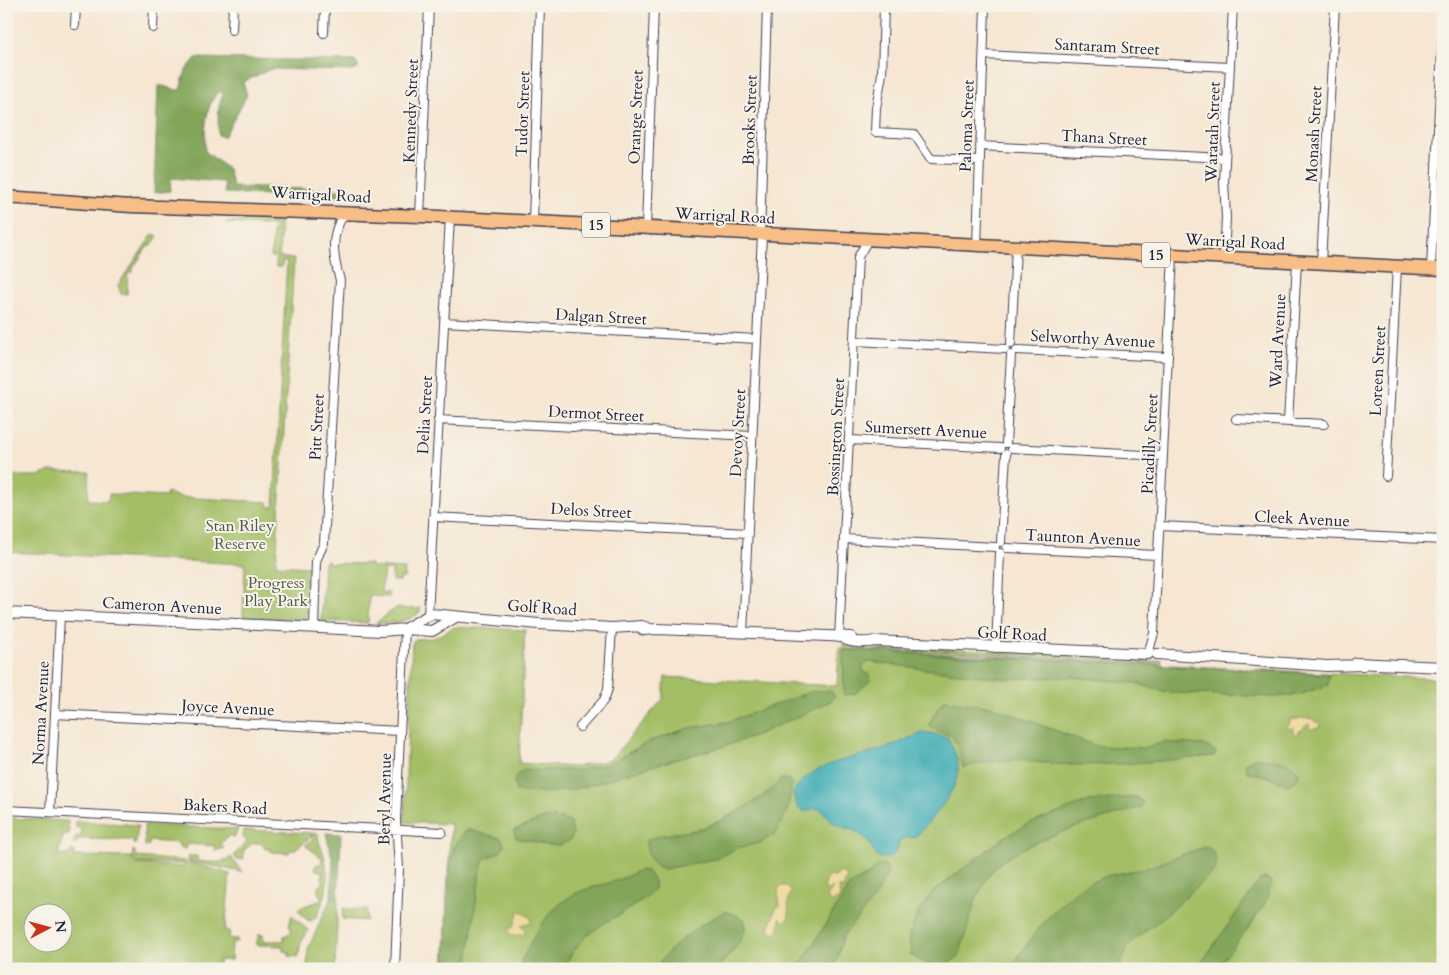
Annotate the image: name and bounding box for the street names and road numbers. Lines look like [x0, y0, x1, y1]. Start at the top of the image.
street label: Santaram Street [1054, 33, 1160, 61]
street label: Kennedy Street [398, 58, 424, 164]
street label: Orange Street [623, 69, 649, 165]
street label: Tudor Street [511, 70, 535, 158]
street label: Brooks Street [737, 74, 763, 166]
street label: Paloma Street [954, 79, 980, 173]
street label: Waratah Street [1200, 81, 1226, 184]
street label: Monash Street [1300, 85, 1328, 183]
street label: Thana Street [1060, 125, 1148, 151]
street label: Warrigal Road [269, 181, 372, 209]
street label: Warrigal Road [673, 202, 776, 230]
road number: 15 [582, 212, 610, 238]
street label: Warrigal Road [1183, 228, 1286, 256]
road number: 15 [1142, 242, 1170, 268]
street label: Ward Avenue [1264, 293, 1291, 390]
street label: Dalgan Street [555, 304, 647, 330]
street label: Selworthy Avenue [1030, 325, 1156, 353]
street label: Loreen Street [1365, 325, 1391, 417]
street label: Delia Street [412, 375, 438, 455]
street label: Bossington Street [822, 377, 850, 497]
street label: Devoy Street [725, 388, 751, 478]
street label: Pitt Street [304, 393, 330, 461]
street label: Picadilly Street [1136, 393, 1164, 495]
street label: Dermot Street [547, 400, 645, 428]
street label: Sumersett Avenue [864, 416, 988, 444]
street label: Delos Street [550, 498, 632, 524]
street label: Cleek Avenue [1254, 506, 1350, 532]
street label: Taunton Avenue [1025, 524, 1141, 552]
street label: Cameron Avenue [102, 592, 222, 620]
street label: Golf Road [506, 595, 578, 621]
street label: Golf Road [977, 621, 1048, 647]
street label: Norma Avenue [27, 660, 55, 766]
street label: Joyce Avenue [179, 694, 275, 721]
street label: Beryl Avenue [373, 752, 397, 846]
street label: Bakers Road [182, 794, 268, 820]

